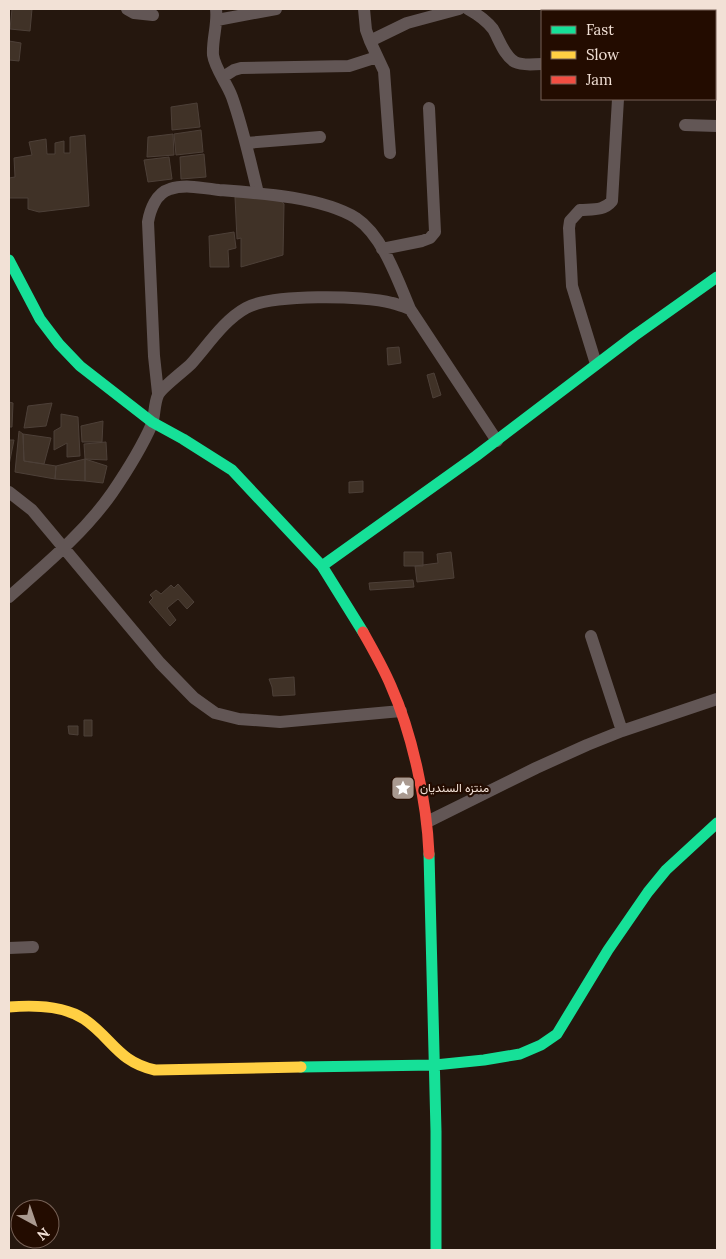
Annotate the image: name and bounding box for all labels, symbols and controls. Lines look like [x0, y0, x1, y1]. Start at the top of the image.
legend [541, 10, 716, 100]
text: Fast [586, 20, 614, 39]
text: Slow [586, 45, 619, 64]
text: Jam [585, 70, 613, 89]
place icon: منتزه السنديان [390, 775, 416, 801]
place label: منتزه السنديان [420, 780, 489, 796]
north arrow [10, 1199, 60, 1249]
text: N [33, 1224, 53, 1244]

